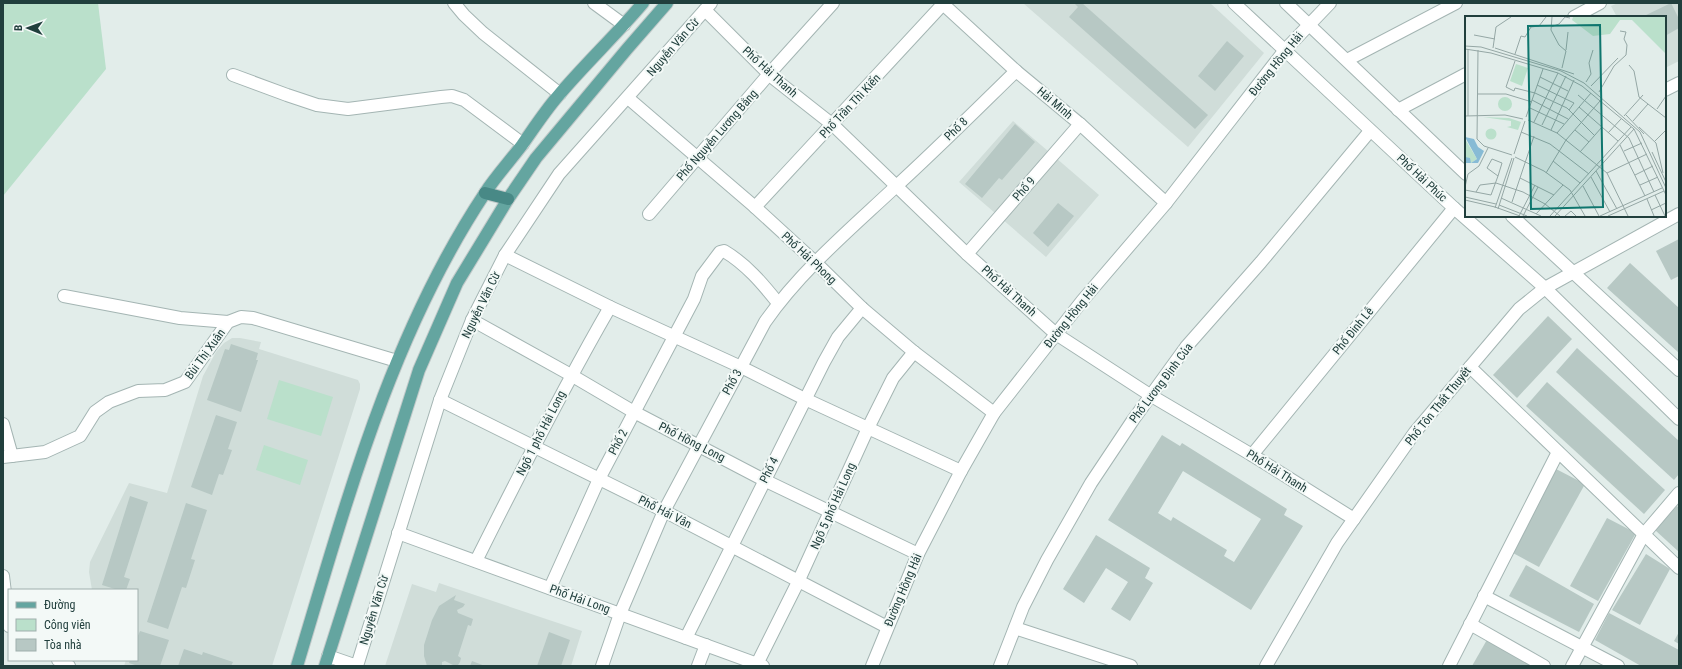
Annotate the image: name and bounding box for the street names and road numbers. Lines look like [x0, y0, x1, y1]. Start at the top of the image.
street label: Nguyễn Văn Cừ [644, 15, 702, 79]
street label: Đường Hồng Hải [1246, 29, 1306, 99]
street label: Phố Hải Thanh [740, 44, 801, 100]
street label: Phố Trần Thì Kiến [817, 71, 883, 141]
street label: Hải Minh [1034, 84, 1076, 122]
street label: Phố Nguyễn Lương Bằng [674, 87, 760, 183]
street label: Phố 8 [941, 114, 971, 143]
street label: Phố Hải Phúc [1394, 151, 1450, 205]
street label: Phố 9 [1010, 174, 1038, 204]
street label: Phố Hải Phong [779, 229, 839, 287]
street label: Phố Hải Thanh [979, 263, 1040, 319]
street label: Nguyễn Văn Cừ [459, 269, 503, 341]
street label: Đường Hồng Hải [1041, 281, 1101, 351]
street label: Phố Đinh Lễ [1330, 304, 1377, 357]
street label: Bùi Thị Xuân [182, 326, 228, 382]
street label: Phố Lương Định Của [1126, 340, 1196, 426]
street label: Phố Tôn Thất Thuyết [1402, 364, 1474, 448]
street label: Phố 3 [719, 367, 745, 397]
street label: Ngõ 1 phố Hải Long [514, 388, 568, 478]
street label: Phố Hồng Long [656, 419, 728, 465]
street label: Phố 2 [605, 427, 631, 457]
street label: Phố Hải Thanh [1244, 447, 1310, 495]
street label: Phố 4 [757, 455, 781, 485]
street label: Ngõ 5 phố Hải Long [808, 460, 858, 552]
street label: Phố Hải Vân [636, 493, 694, 531]
street label: Đường Hồng Hải [881, 551, 925, 629]
street label: Nguyễn Văn Cừ [357, 573, 391, 647]
street label: Phố Hải Long [548, 582, 612, 616]

